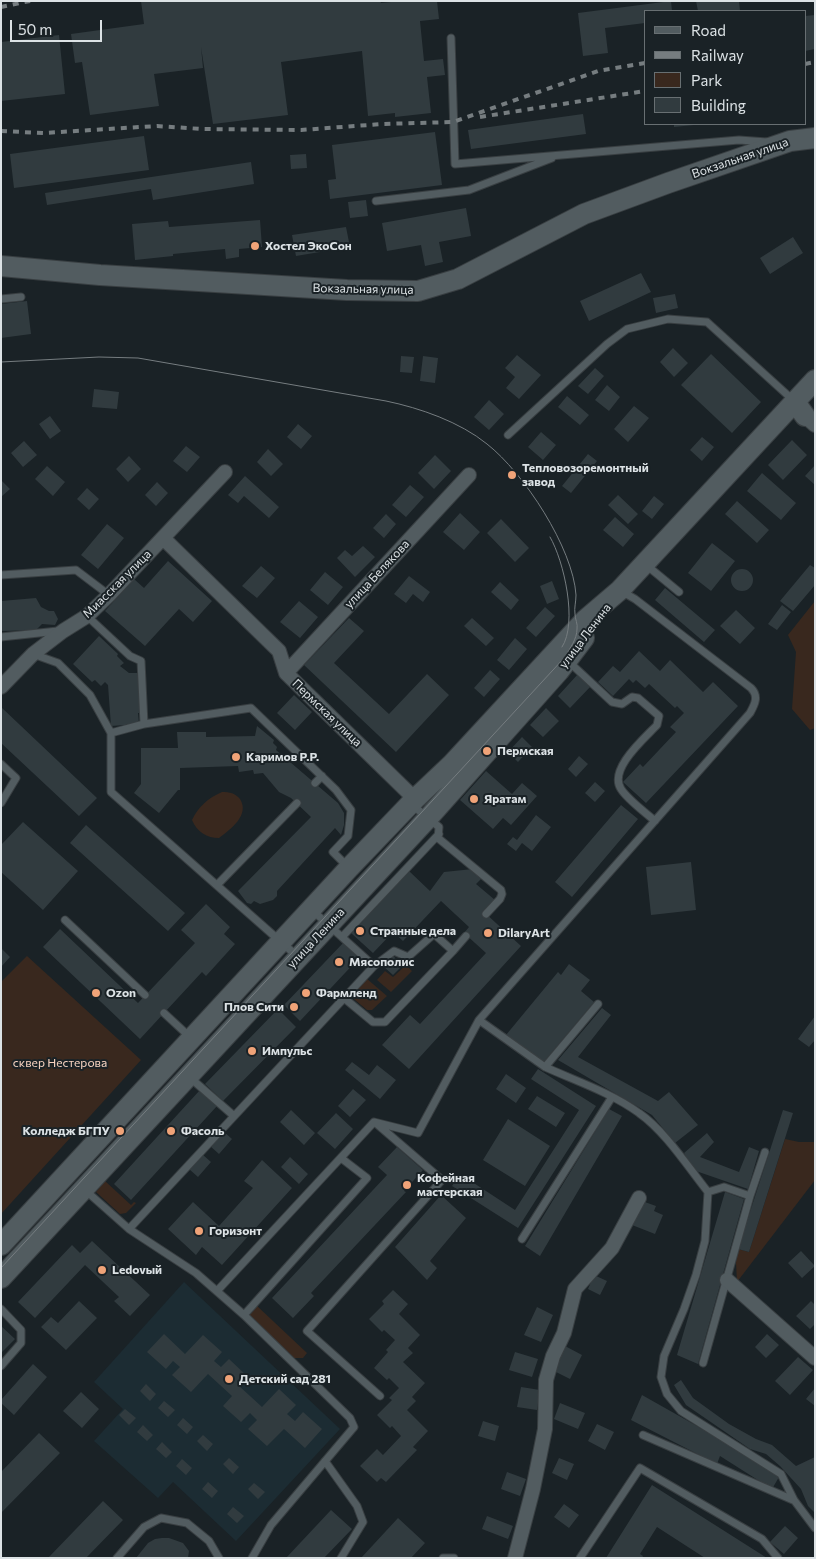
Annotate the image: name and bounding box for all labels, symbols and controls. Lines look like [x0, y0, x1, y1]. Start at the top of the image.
scale bar [12, 10, 105, 42]
legend [644, 10, 806, 125]
text: 50 m [18, 20, 52, 38]
text: Road [691, 21, 726, 39]
text: Railway [691, 46, 744, 64]
text: Park [691, 71, 722, 89]
text: Building [691, 96, 746, 114]
street label: Вокзальная улица [690, 135, 790, 181]
place label: Хостел ЭкоСон [265, 239, 352, 253]
marker: Хостел ЭкоСон [249, 240, 261, 252]
street label: Вокзальная улица [312, 281, 414, 297]
place label: Тепловозоремонтный завод [522, 461, 649, 489]
marker: Тепловозоремонтный завод [506, 469, 518, 481]
street label: улица Белякова [342, 537, 412, 611]
street label: Миасская улица [80, 547, 154, 621]
street label: улица Ленина [556, 601, 614, 671]
street label: Пермская улица [289, 676, 365, 750]
place label: Пермская [497, 744, 554, 758]
marker: Пермская [481, 745, 493, 757]
place label: Каримов Р.Р. [246, 750, 319, 764]
marker: Каримов Р.Р. [230, 751, 242, 763]
place label: Яратам [484, 792, 527, 806]
marker: Яратам [468, 793, 480, 805]
street label: улица Ленина [284, 905, 348, 971]
place label: Странные дела [370, 924, 456, 938]
marker: Странные дела [354, 925, 366, 937]
place label: DilaryArt [498, 926, 550, 940]
marker: DilaryArt [482, 927, 494, 939]
place label: Мясополис [349, 955, 414, 969]
marker: Мясополис [333, 956, 345, 968]
place label: Ozon [106, 986, 136, 1000]
place label: Фармленд [316, 986, 377, 1000]
marker: Ozon [90, 987, 102, 999]
marker: Фармленд [300, 987, 312, 999]
place label: Плов Сити [224, 1000, 284, 1014]
marker: Плов Сити [288, 1001, 300, 1013]
place label: Импульс [262, 1044, 312, 1058]
marker: Импульс [246, 1045, 258, 1057]
park label: сквер Нестерова [13, 1056, 107, 1070]
place label: Колледж БГПУ [22, 1124, 110, 1138]
place label: Фасоль [181, 1124, 225, 1138]
marker: Колледж БГПУ [114, 1125, 126, 1137]
marker: Фасоль [165, 1125, 177, 1137]
place label: Кофейная мастерская [417, 1171, 483, 1199]
marker: Кофейная мастерская [401, 1179, 413, 1191]
place label: Горизонт [209, 1224, 262, 1238]
marker: Горизонт [193, 1225, 205, 1237]
place label: Ledovый [112, 1263, 162, 1277]
marker: Ledovый [96, 1264, 108, 1276]
place label: Детский сад 281 [239, 1372, 331, 1386]
marker: Детский сад 281 [223, 1373, 235, 1385]

